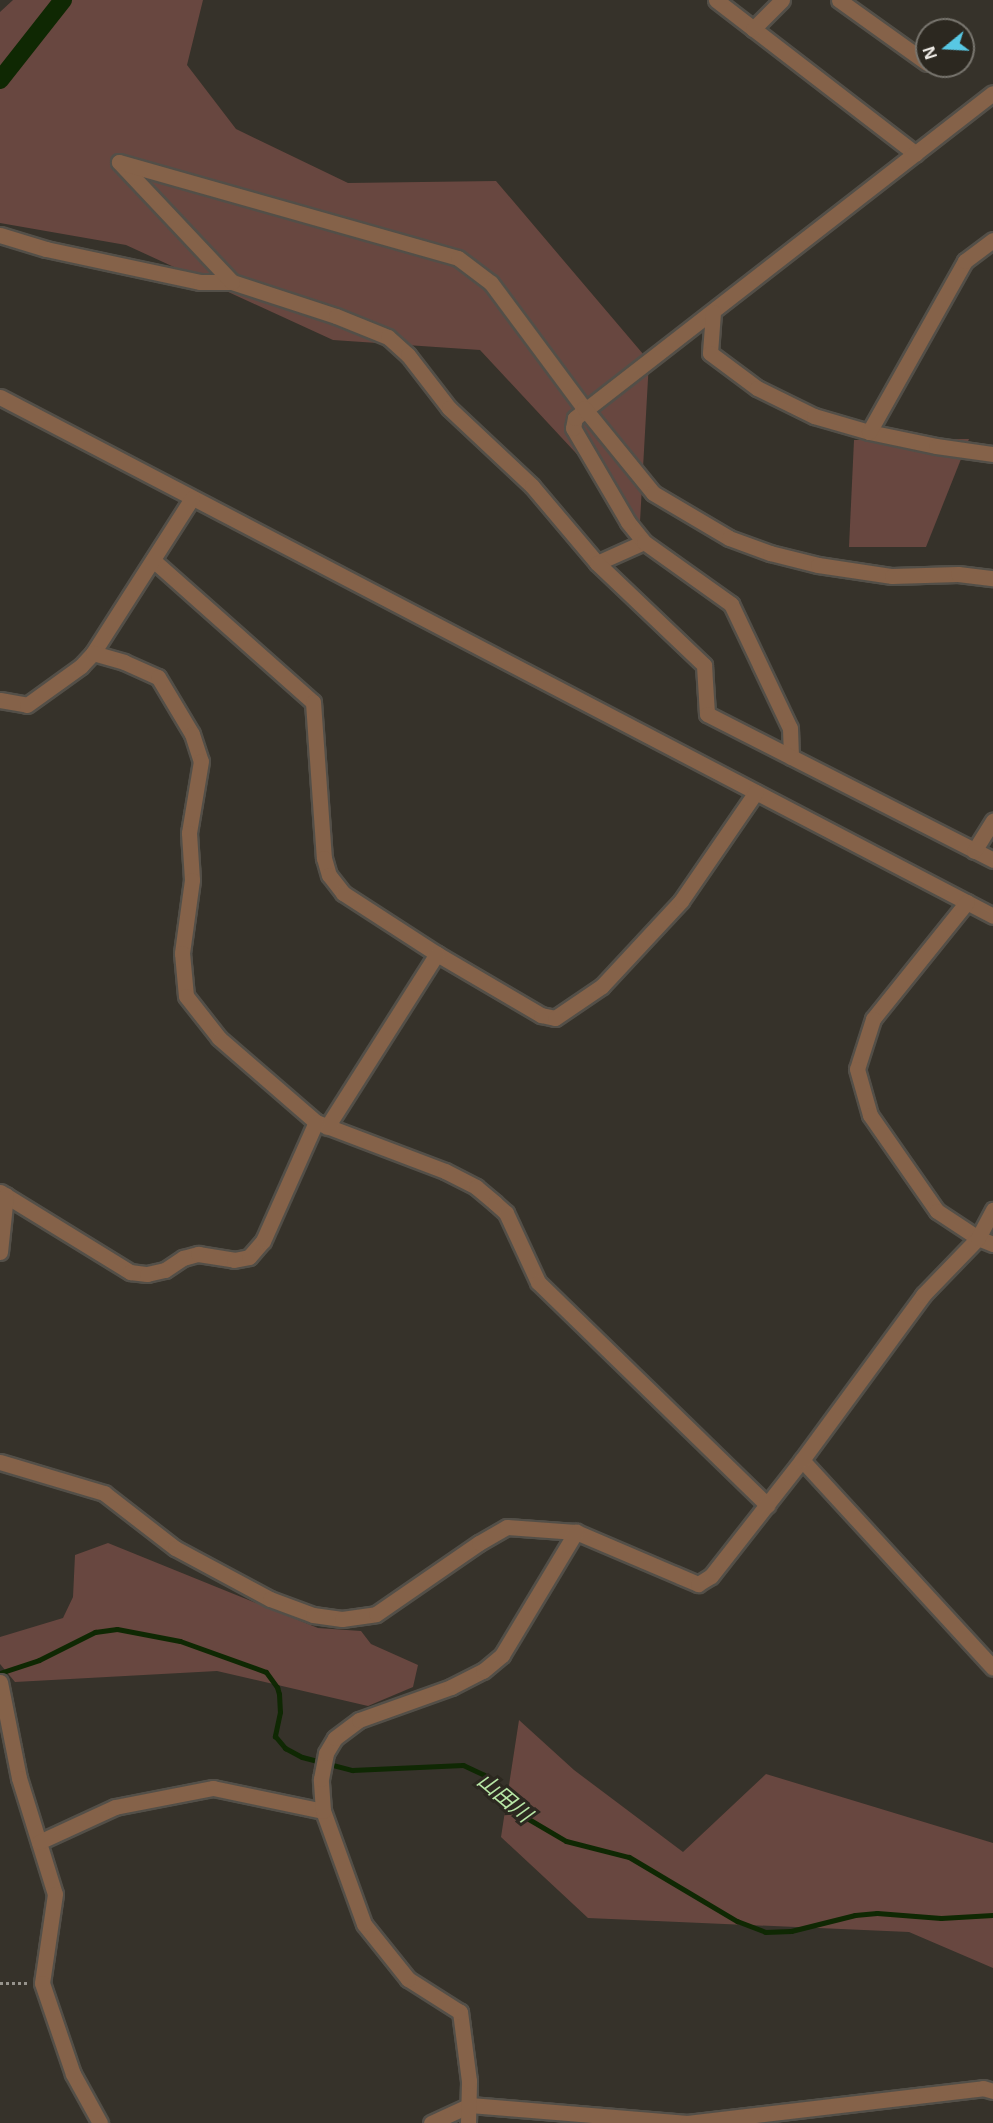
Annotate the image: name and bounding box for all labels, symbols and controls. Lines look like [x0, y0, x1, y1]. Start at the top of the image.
north arrow [915, 18, 975, 78]
text: N [917, 43, 942, 63]
water label: 山田川 [473, 1767, 537, 1827]

